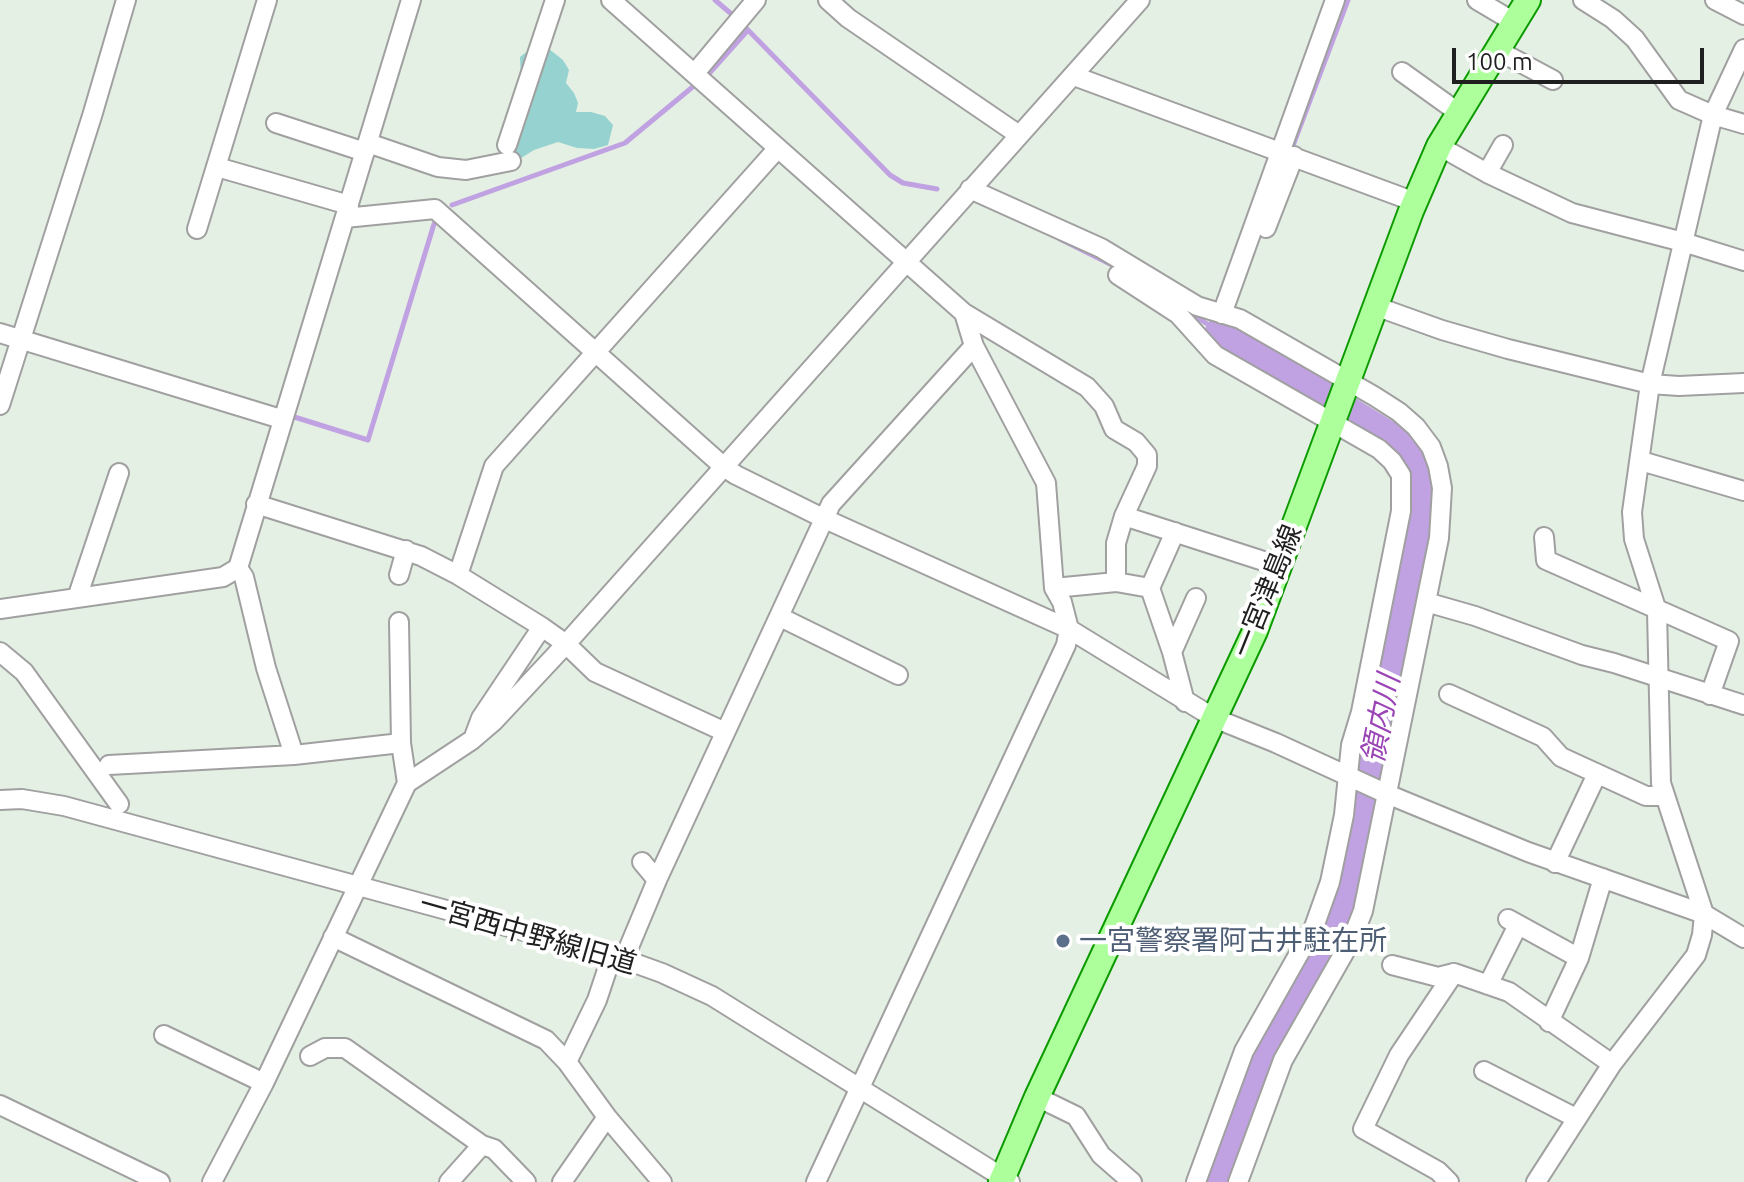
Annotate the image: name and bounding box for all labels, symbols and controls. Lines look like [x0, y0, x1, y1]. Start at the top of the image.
scale bar [1456, 32, 1708, 82]
text: 100 m [1466, 48, 1533, 75]
street label: 一宮津島線 [1225, 520, 1309, 662]
water label: 領内川 [1355, 671, 1407, 767]
street label: 一宮西中野線旧道 [416, 887, 640, 981]
place label: 一宮警察署阿古井駐在所 [1079, 924, 1387, 958]
marker: 一宮警察署阿古井駐在所 [1054, 932, 1072, 950]

